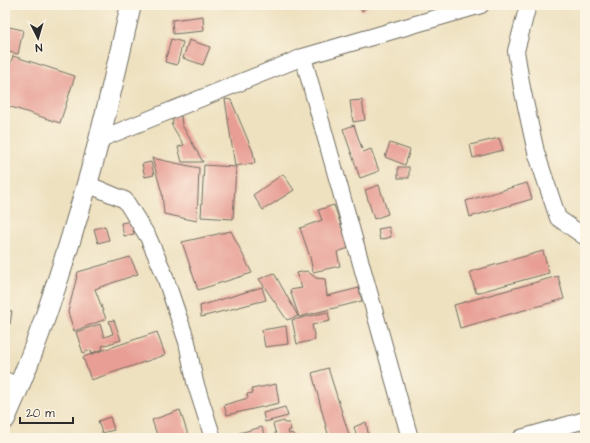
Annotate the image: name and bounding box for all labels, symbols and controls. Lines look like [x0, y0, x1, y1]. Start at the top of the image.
north arrow [18, 18, 58, 58]
text: N [35, 40, 43, 55]
scale bar [20, 399, 73, 425]
text: 20 m [26, 405, 55, 422]

